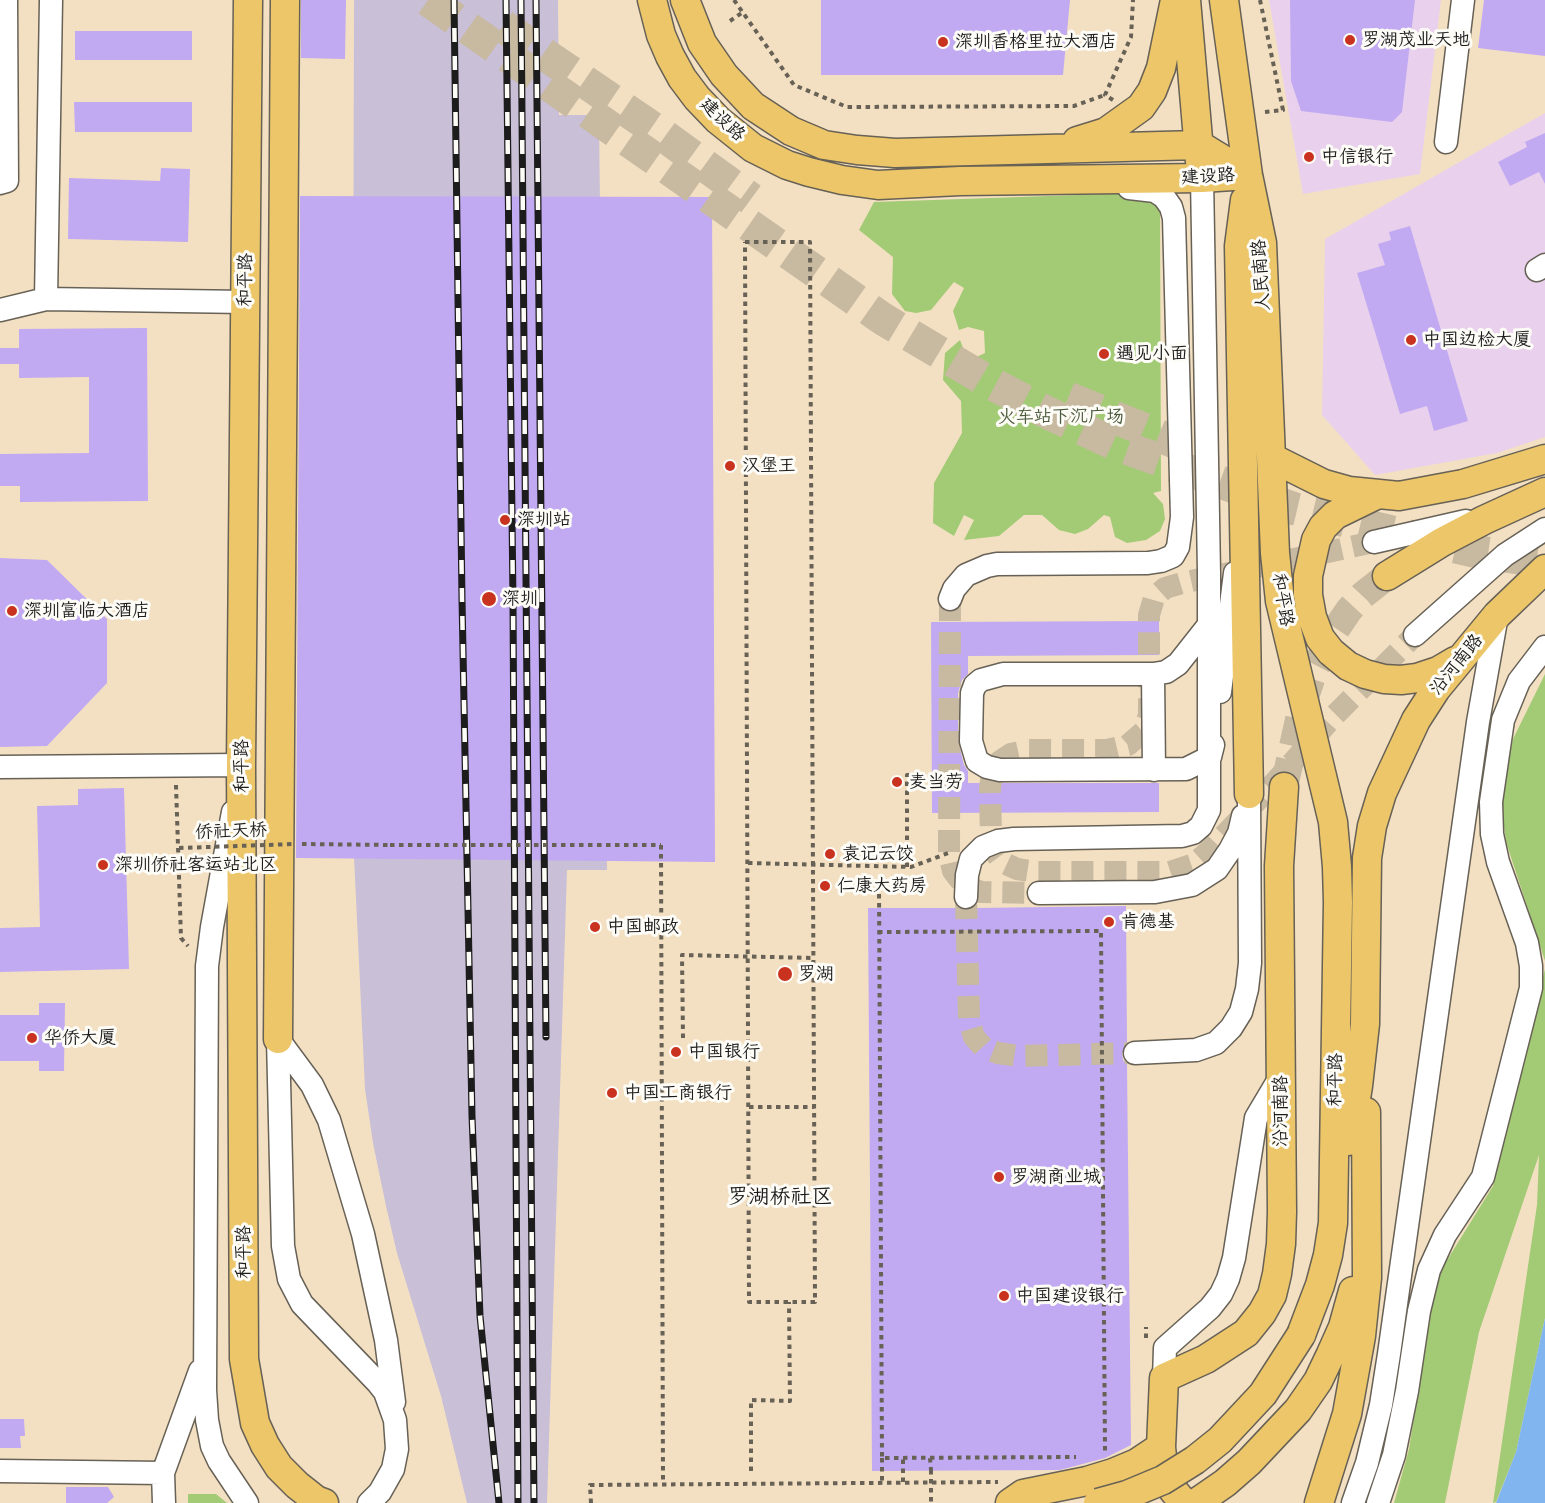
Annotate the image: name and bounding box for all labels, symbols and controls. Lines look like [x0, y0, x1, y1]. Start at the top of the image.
place label: 罗湖茂业天地 [1362, 29, 1470, 51]
place label: 深圳香格里拉大酒店 [955, 31, 1117, 53]
marker: 罗湖茂业天地 [1343, 33, 1357, 47]
marker: 深圳香格里拉大酒店 [936, 35, 950, 49]
street label: 建设路 [695, 94, 749, 146]
place label: 中信银行 [1321, 146, 1393, 168]
marker: 中信银行 [1302, 150, 1316, 164]
street label: 建设路 [1180, 165, 1236, 189]
street label: 人民南路 [1249, 238, 1275, 312]
street label: 和平路 [235, 253, 257, 307]
place label: 中国边检大厦 [1423, 329, 1531, 351]
marker: 中国边检大厦 [1404, 333, 1418, 347]
place label: 遇见小面 [1116, 343, 1188, 365]
marker: 遇见小面 [1097, 347, 1111, 361]
park label: 火车站下沉广场 [998, 406, 1124, 428]
place label: 汉堡王 [742, 455, 796, 477]
marker: 汉堡王 [723, 459, 737, 473]
place label: 深圳站 [517, 509, 571, 531]
marker: 深圳站 [498, 513, 512, 527]
street label: 和平路 [1267, 572, 1297, 628]
place label: 深圳 [502, 588, 538, 610]
marker: 深圳 [480, 590, 498, 608]
place label: 深圳富临大酒店 [24, 600, 150, 622]
marker: 深圳富临大酒店 [5, 604, 19, 618]
street label: 沿河南路 [1426, 630, 1488, 700]
street label: 和平路 [231, 739, 253, 793]
place label: 麦当劳 [909, 771, 963, 793]
marker: 麦当劳 [890, 775, 904, 789]
street label: 侨社天桥 [195, 820, 267, 844]
place label: 袁记云饺 [842, 843, 914, 865]
marker: 袁记云饺 [823, 847, 837, 861]
place label: 深圳侨社客运站北区 [115, 854, 277, 876]
marker: 深圳侨社客运站北区 [96, 858, 110, 872]
place label: 仁康大药房 [837, 875, 927, 897]
marker: 仁康大药房 [818, 879, 832, 893]
place label: 肯德基 [1121, 911, 1175, 933]
marker: 肯德基 [1102, 915, 1116, 929]
place label: 中国邮政 [607, 916, 679, 938]
marker: 中国邮政 [588, 920, 602, 934]
place label: 罗湖 [798, 963, 834, 985]
marker: 罗湖 [776, 965, 794, 983]
place label: 华侨大厦 [44, 1027, 116, 1049]
marker: 华侨大厦 [25, 1031, 39, 1045]
place label: 中国银行 [688, 1041, 760, 1063]
marker: 中国银行 [669, 1045, 683, 1059]
street label: 和平路 [1325, 1053, 1347, 1107]
street label: 沿河南路 [1270, 1075, 1292, 1147]
place label: 中国工商银行 [624, 1082, 732, 1104]
marker: 中国工商银行 [605, 1086, 619, 1100]
place label: 罗湖商业城 [1011, 1166, 1101, 1188]
marker: 罗湖商业城 [992, 1170, 1006, 1184]
district label: 罗湖桥社区 [728, 1185, 832, 1211]
street label: 和平路 [233, 1225, 255, 1279]
place label: 中国建设银行 [1016, 1285, 1124, 1307]
marker: 中国建设银行 [997, 1289, 1011, 1303]

